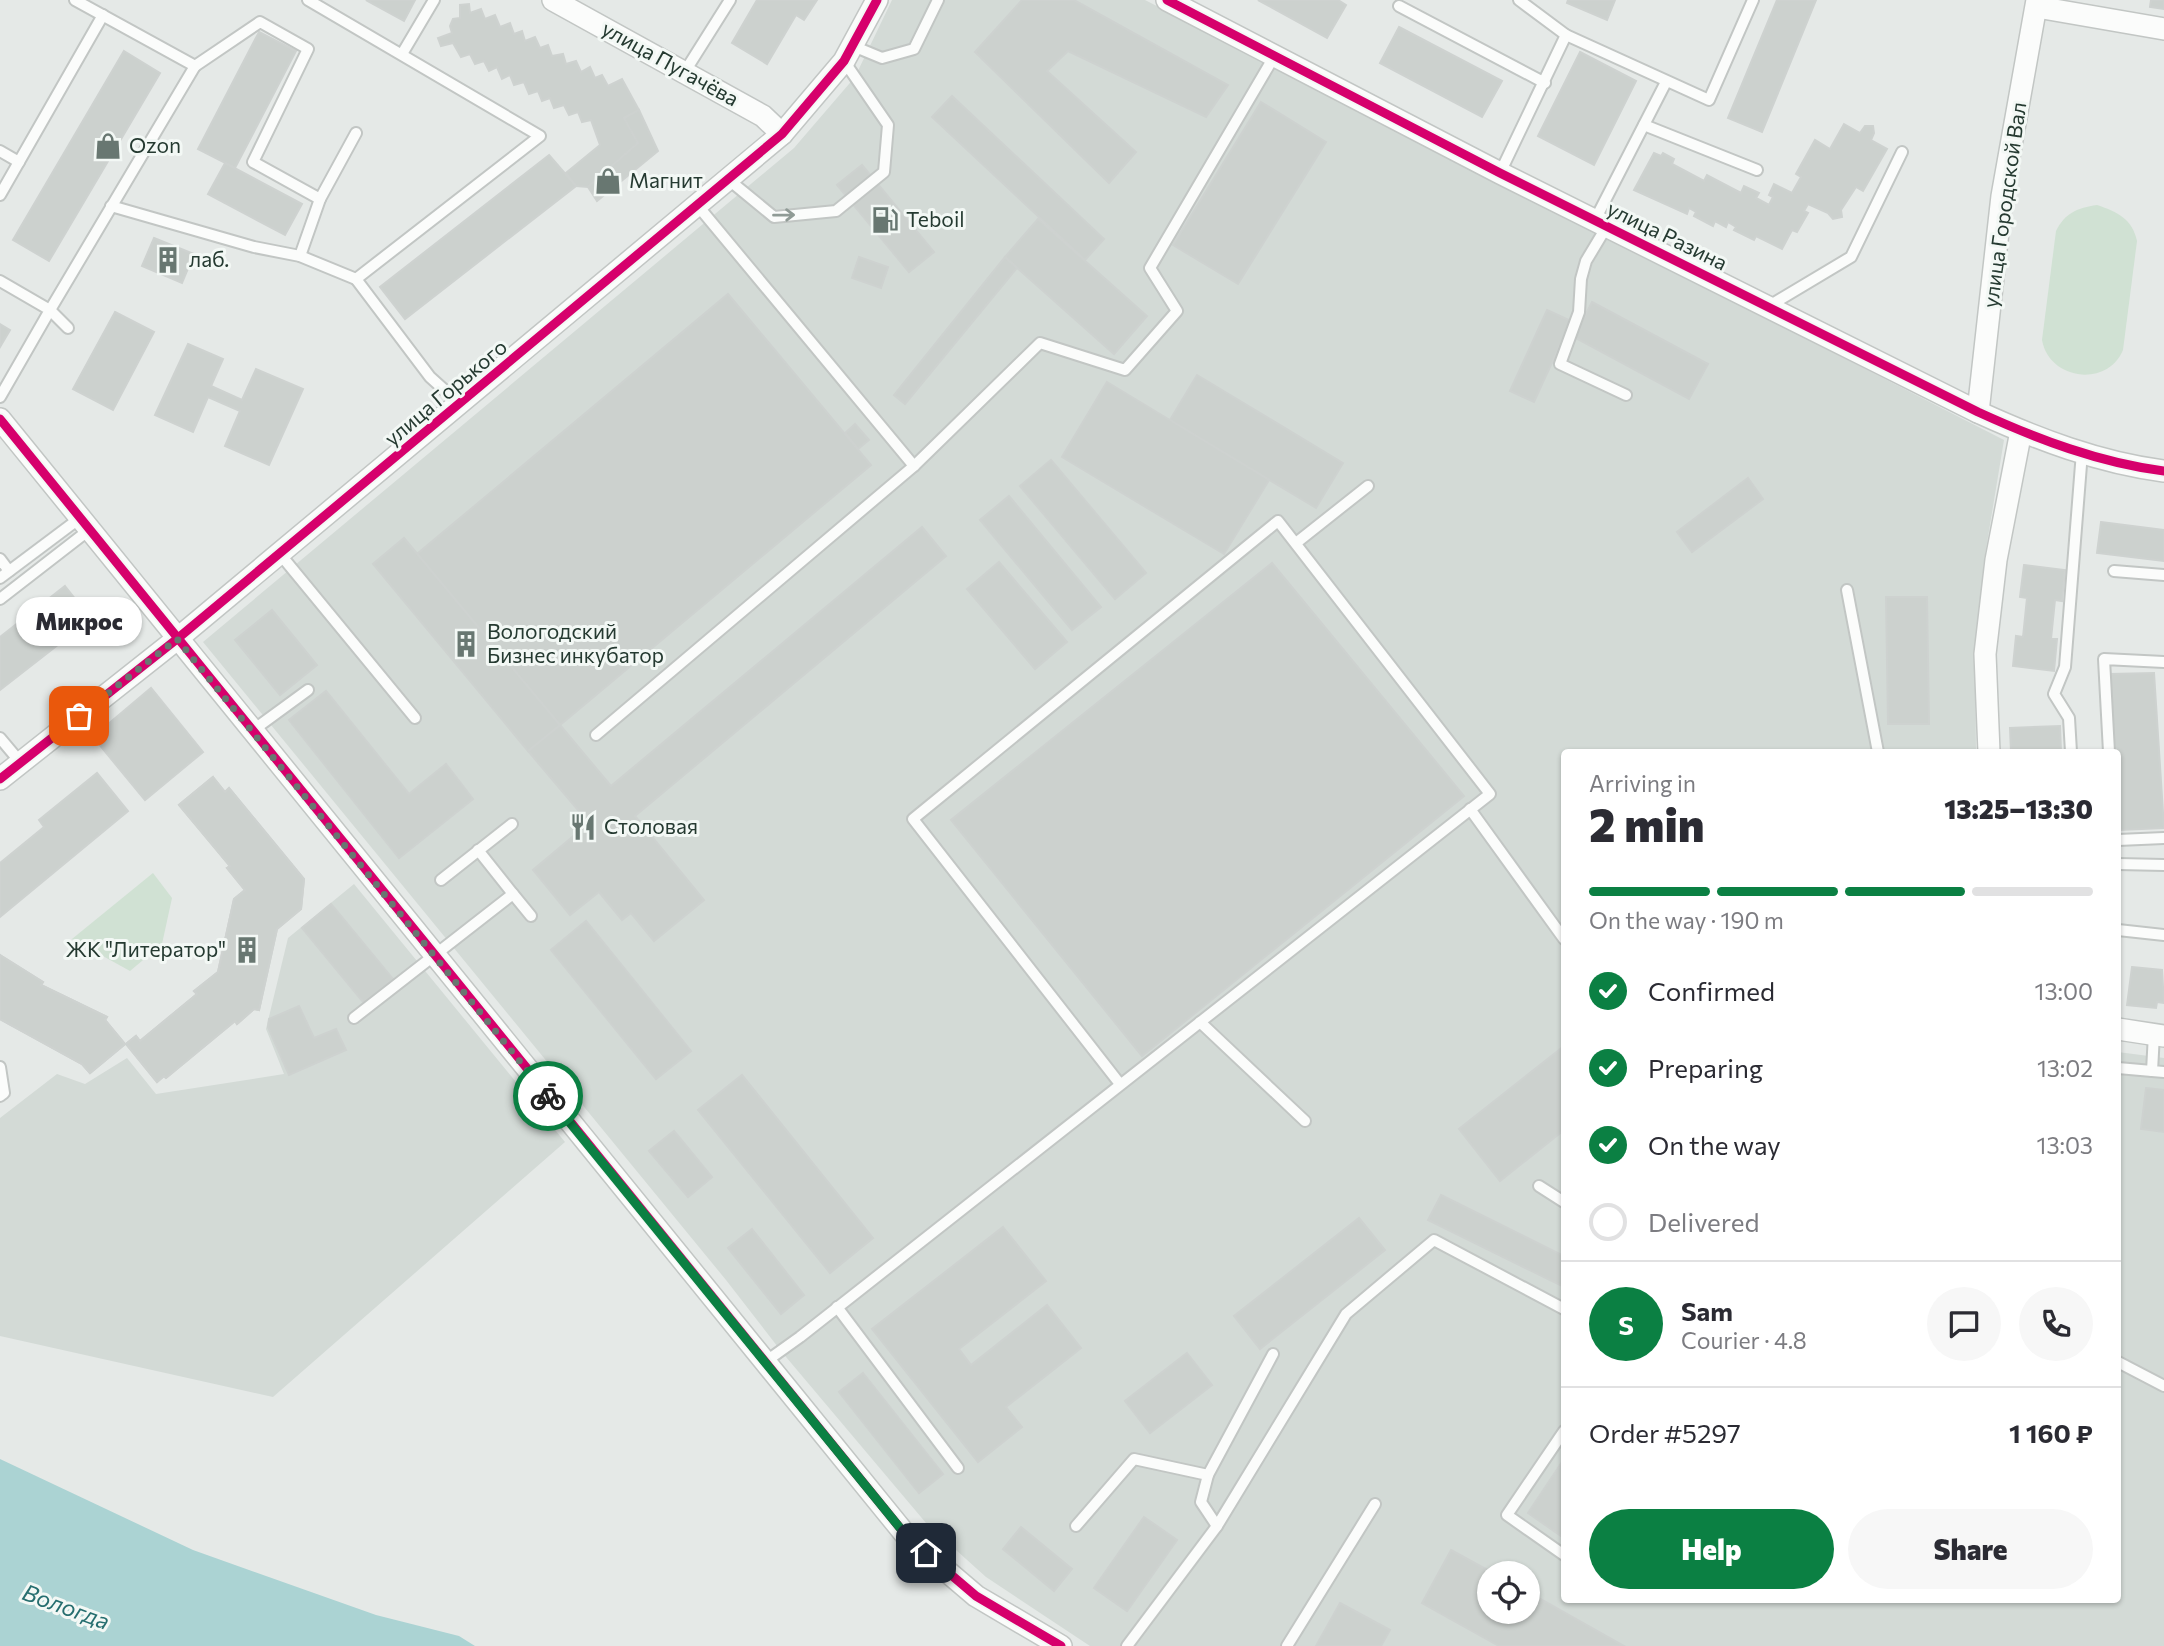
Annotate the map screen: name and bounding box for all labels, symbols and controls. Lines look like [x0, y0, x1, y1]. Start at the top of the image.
street label: улица Пугачёва [598, 15, 743, 111]
street label: улица Городской Вал [1977, 100, 2030, 309]
shop icon: Ozon [93, 131, 123, 161]
place label: Ozon [129, 132, 181, 157]
shop icon: Магнит [593, 166, 623, 196]
place label: Магнит [629, 167, 703, 192]
street label: улица Разина [1604, 195, 1732, 275]
fuel station icon: Teboil [870, 205, 900, 235]
place label: Teboil [906, 206, 965, 231]
one-way arrow [772, 209, 795, 222]
building icon: лаб. [153, 245, 183, 275]
place label: лаб. [189, 246, 229, 271]
street label: улица Горького [379, 333, 511, 450]
callout: Микрос [16, 597, 142, 646]
text: Микрос [35, 607, 123, 635]
place label: Вологодский Бизнес инкубатор [487, 618, 664, 667]
building icon: Вологодский Бизнес инкубатор [451, 629, 481, 659]
pin [49, 686, 109, 746]
icon: bag [60, 697, 98, 735]
text: Arriving in [1589, 769, 1696, 797]
text: 13:25–13:30 [1944, 793, 2093, 824]
text: 2 min [1589, 795, 1705, 851]
restaurant icon: Столовая [568, 812, 598, 842]
place label: Столовая [604, 813, 698, 838]
text: On the way · 190 m [1589, 906, 1784, 934]
building icon: ЖК "Литератор" [232, 935, 262, 965]
place label: ЖК "Литератор" [65, 936, 226, 961]
icon: check [1589, 972, 1627, 1010]
text: Confirmed [1648, 975, 1775, 1006]
text: 13:00 [2035, 977, 2093, 1005]
icon: check [1589, 1049, 1627, 1087]
text: Preparing [1648, 1052, 1763, 1083]
text: 13:02 [2037, 1054, 2093, 1082]
courier [513, 1061, 583, 1131]
icon: bike [529, 1077, 567, 1115]
icon: check [1589, 1126, 1627, 1164]
text: On the way [1648, 1129, 1781, 1160]
text: 13:03 [2037, 1131, 2093, 1159]
text: Delivered [1648, 1206, 1759, 1237]
button: chat [1927, 1287, 2001, 1361]
button: phone [2019, 1287, 2093, 1361]
text: Sam [1681, 1295, 1733, 1326]
text: S [1618, 1309, 1634, 1340]
text: Courier · 4.8 [1681, 1326, 1807, 1354]
text: Order #5297 [1589, 1417, 1741, 1448]
text: 1 160 ₽ [2009, 1417, 2093, 1448]
button: Help [1589, 1509, 1834, 1589]
button: Share [1848, 1509, 2093, 1589]
pin [896, 1523, 956, 1583]
icon: home [907, 1534, 945, 1572]
map controls [1477, 1561, 1540, 1624]
button: locate [1477, 1561, 1540, 1624]
water label: Вологда [19, 1577, 114, 1635]

